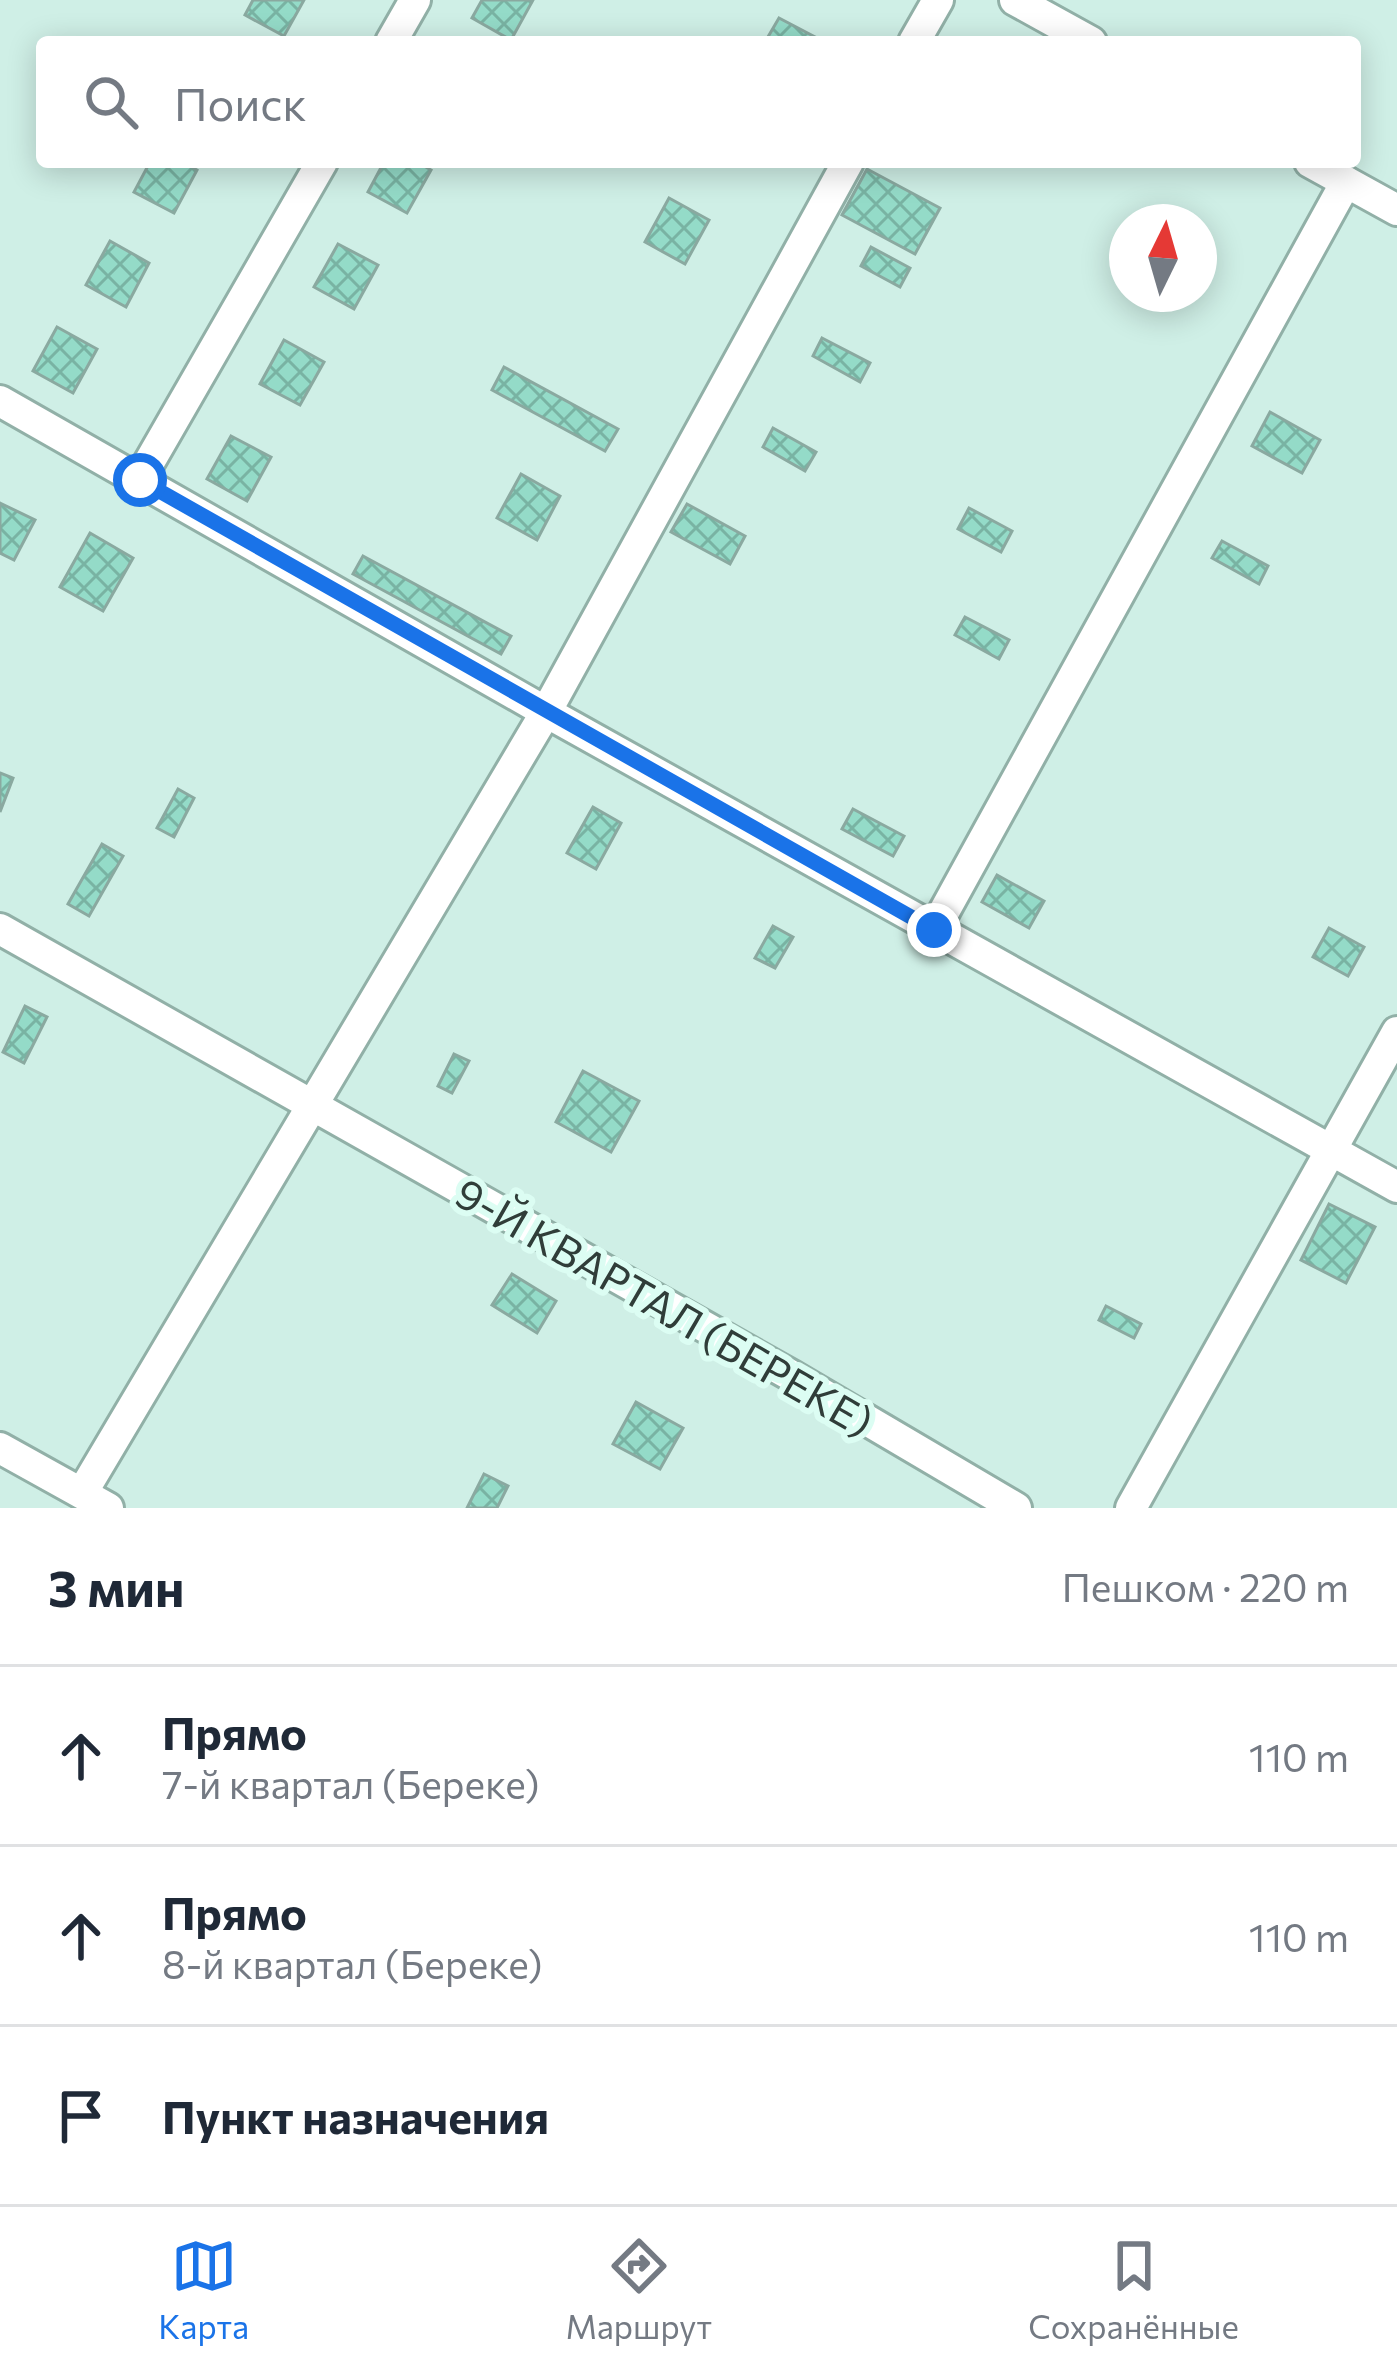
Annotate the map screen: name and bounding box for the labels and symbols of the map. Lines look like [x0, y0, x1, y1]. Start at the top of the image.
north arrow [1109, 204, 1217, 312]
route start [113, 453, 167, 507]
route end [907, 903, 961, 957]
street label: 9-Й КВАРТАЛ (БЕРЕКЕ) [447, 1165, 883, 1447]

